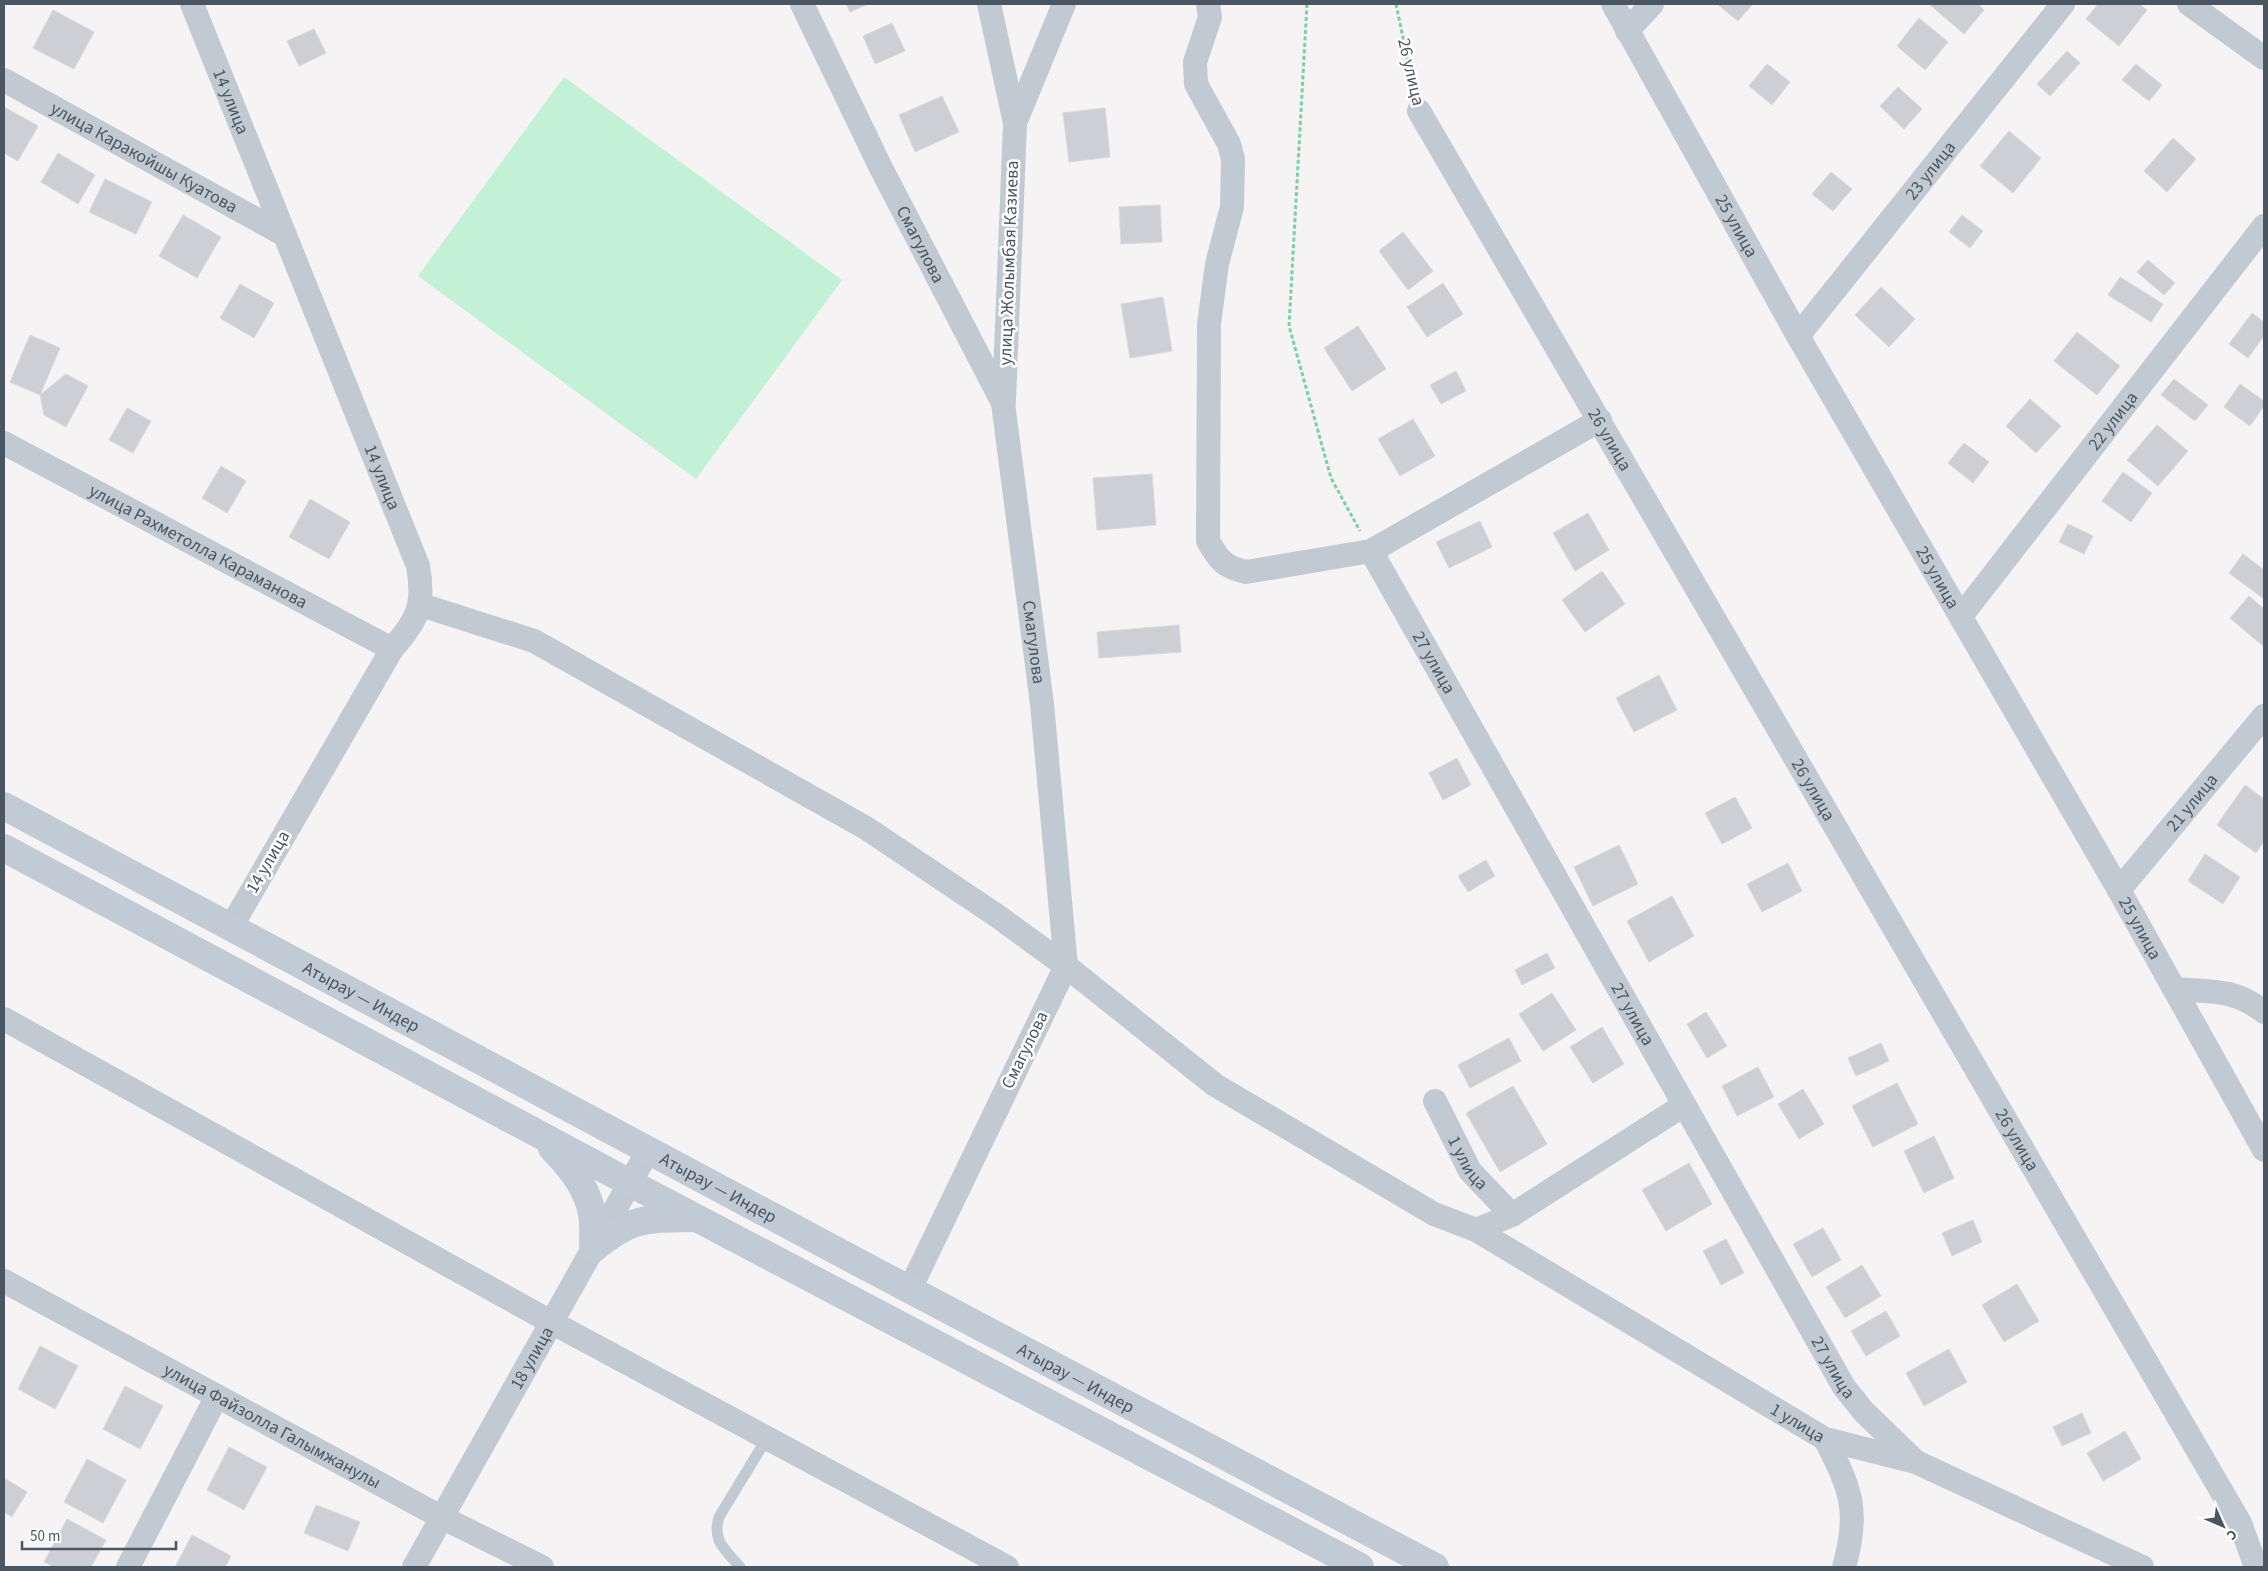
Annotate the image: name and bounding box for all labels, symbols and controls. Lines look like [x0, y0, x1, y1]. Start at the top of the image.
street label: 26 улица [1391, 36, 1431, 108]
street label: 14 улица [207, 65, 256, 138]
street label: улица Каракойшы Куатова [46, 96, 242, 219]
street label: 23 улица [1899, 136, 1961, 205]
street label: улица Жолымбая Казиева [993, 160, 1025, 366]
street label: 25 улица [1709, 190, 1764, 262]
street label: Смагулова [890, 201, 951, 287]
street label: 22 улица [2082, 386, 2144, 455]
street label: 26 улица [1582, 404, 1638, 475]
street label: 14 улица [358, 441, 407, 514]
street label: улица Рахметолла Караманова [85, 478, 312, 614]
street label: 25 улица [1910, 541, 1966, 613]
street label: Смагулова [1016, 599, 1052, 685]
street label: 27 улица [1406, 626, 1462, 698]
street label: 26 улица [1786, 754, 1842, 826]
street label: 21 улица [2160, 768, 2224, 837]
street label: 14 улица [240, 826, 296, 898]
street label: 25 улица [2113, 892, 2168, 964]
street label: Атырау — Индер [298, 955, 424, 1038]
street label: 27 улица [1605, 978, 1661, 1050]
street label: Смагулова [995, 1007, 1055, 1093]
street label: 26 улица [1989, 1104, 2045, 1176]
street label: 1 улица [1442, 1131, 1494, 1195]
street label: Атырау — Индер [655, 1146, 781, 1229]
street label: 18 улица [504, 1322, 559, 1394]
street label: 27 улица [1805, 1331, 1861, 1404]
street label: Атырау — Индер [1013, 1337, 1139, 1419]
street label: улица Файзолла Галымжанулы [159, 1357, 385, 1495]
street label: 1 улица [1766, 1397, 1830, 1449]
north arrow [2198, 1501, 2248, 1551]
scale bar [22, 1518, 176, 1550]
text: С [2222, 1525, 2241, 1544]
text: 50 m [30, 1526, 60, 1547]

